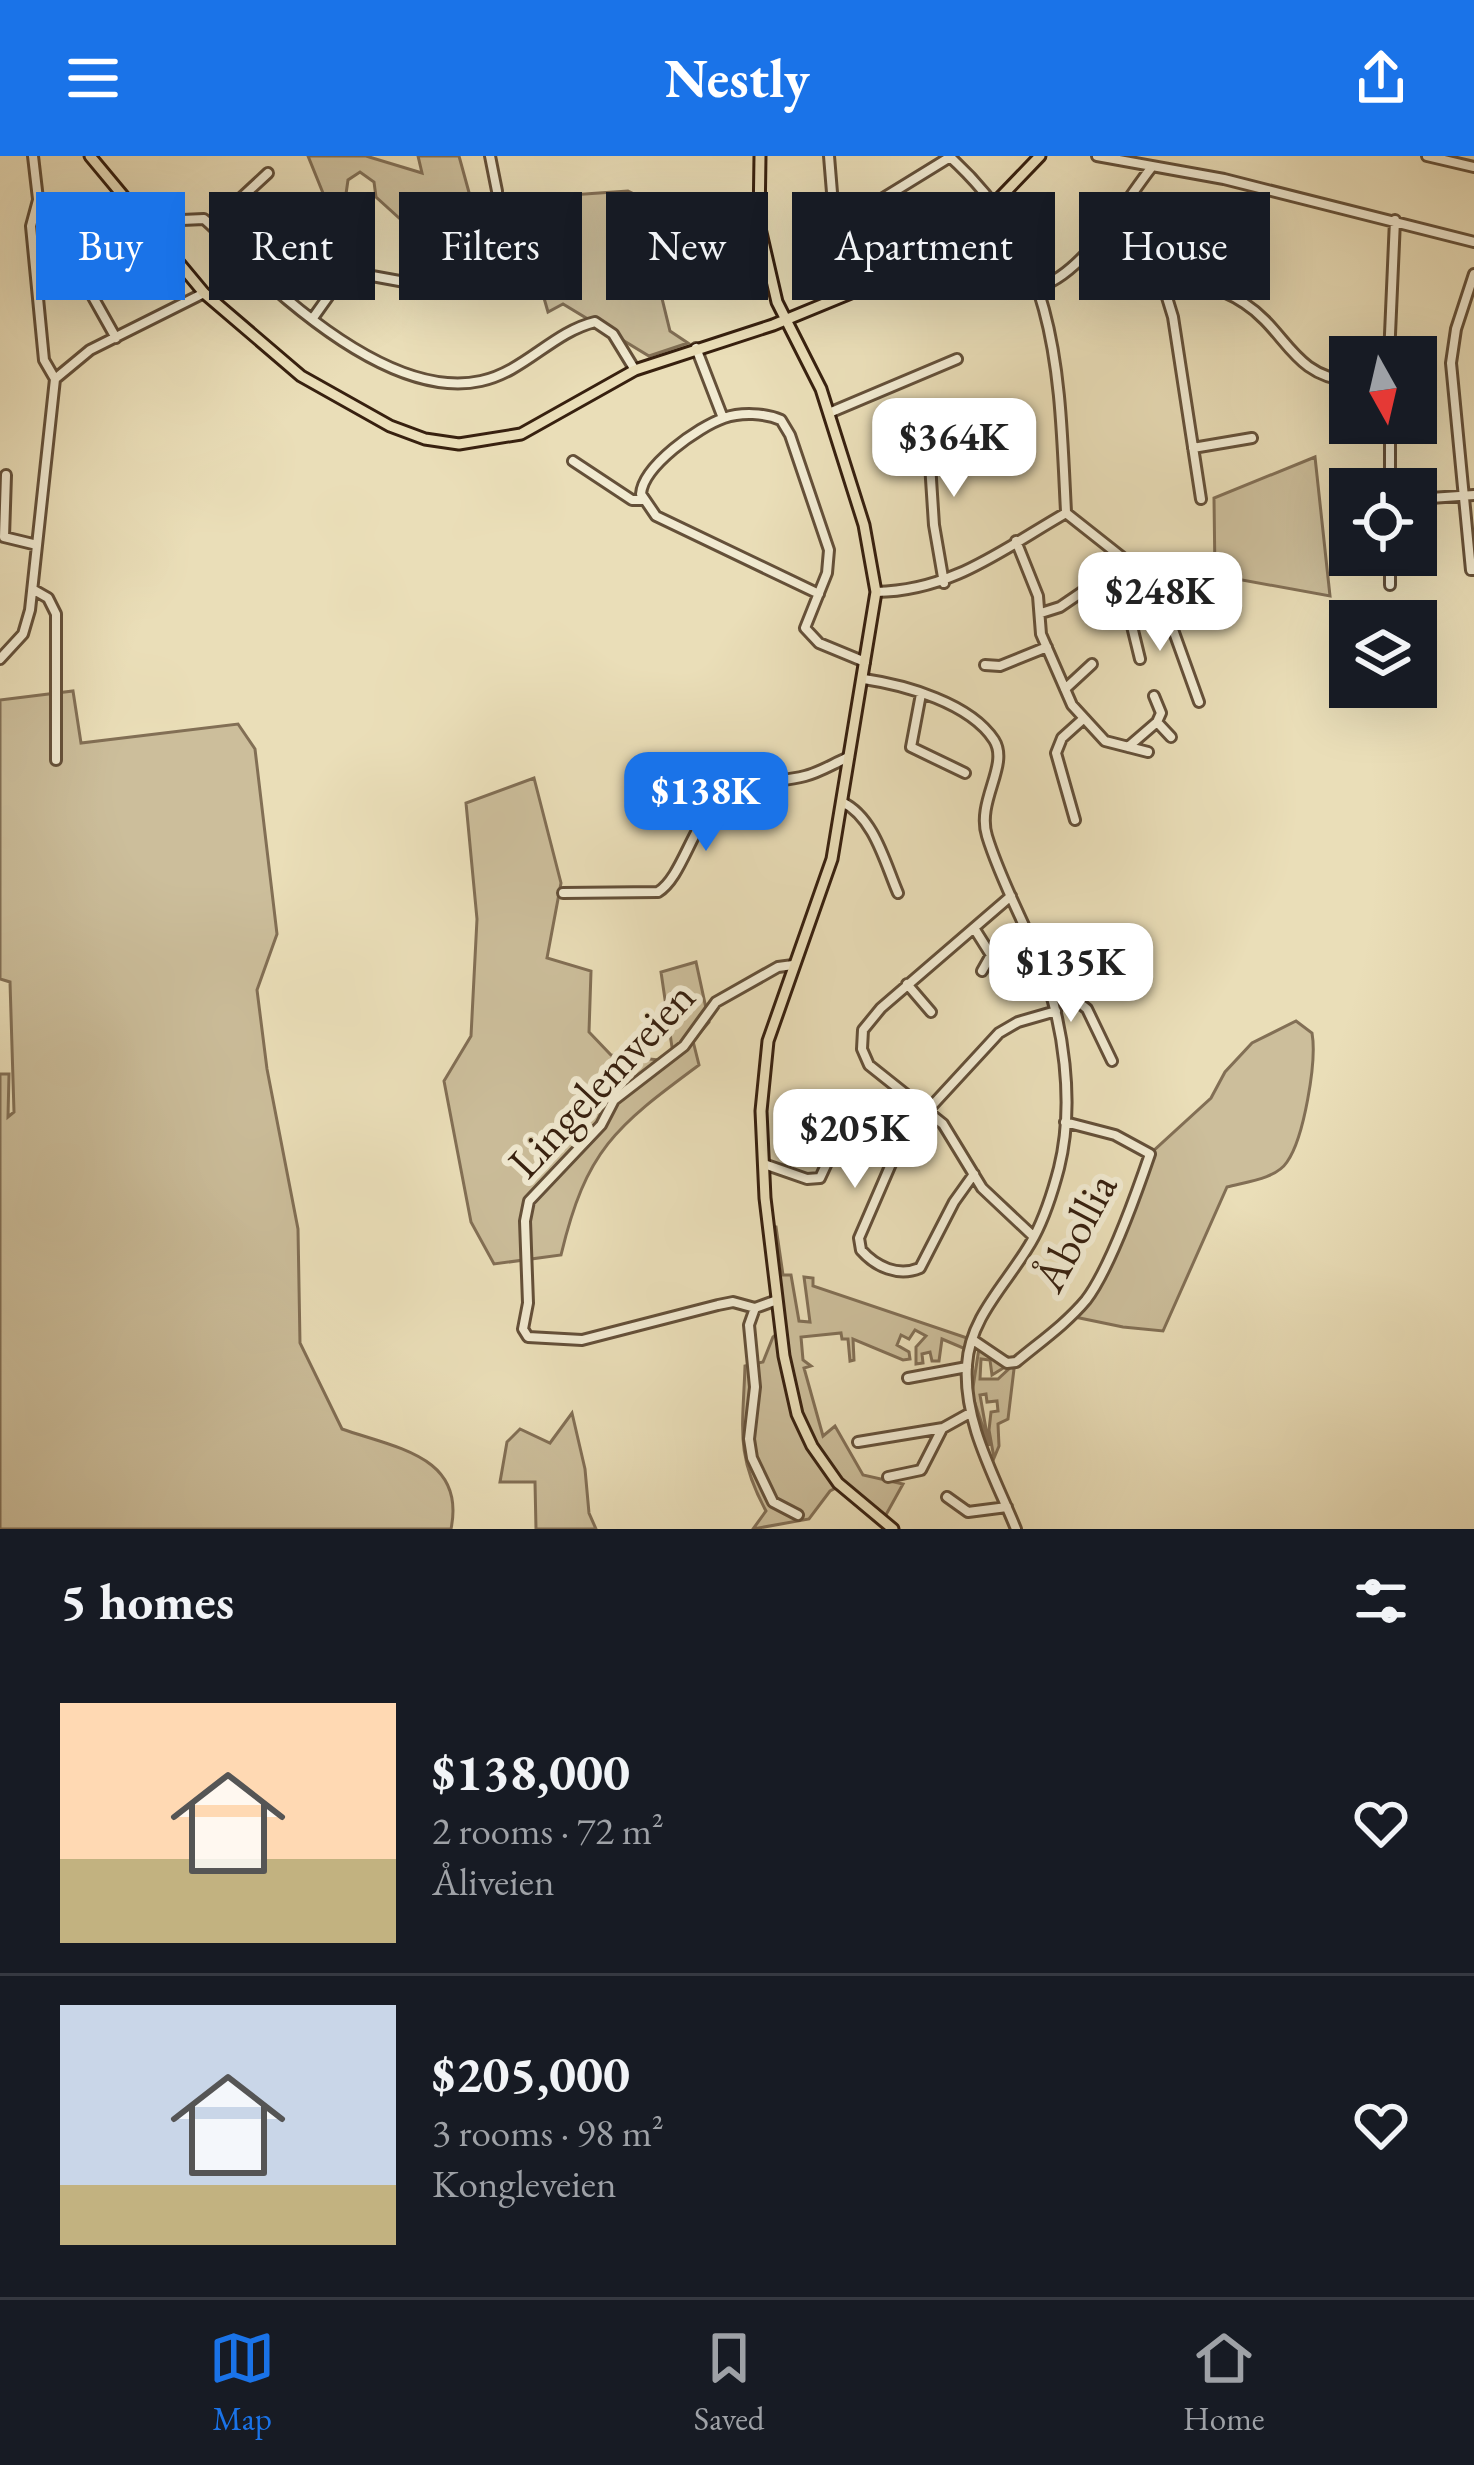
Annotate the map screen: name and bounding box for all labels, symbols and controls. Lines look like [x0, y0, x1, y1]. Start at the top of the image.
text: Nestly [664, 43, 810, 113]
icon: menu [60, 45, 126, 111]
icon: share [1348, 45, 1414, 111]
chip: Buy [36, 192, 185, 300]
chip: Rent [209, 192, 375, 300]
chip: Filters [399, 192, 582, 300]
chip: New [606, 192, 768, 300]
chip: Apartment [792, 192, 1055, 300]
chip: House [1079, 192, 1270, 300]
north arrow [1329, 336, 1437, 444]
map controls [1329, 336, 1437, 708]
pin: $364K [870, 398, 1038, 500]
text: $364K [899, 411, 1009, 462]
button: locate [1329, 468, 1437, 576]
pin: $248K [1076, 552, 1244, 654]
text: $248K [1105, 565, 1215, 616]
button: layers [1329, 600, 1437, 708]
pin: $138K [622, 752, 790, 854]
text: $138K [651, 765, 761, 816]
pin: $135K [987, 923, 1155, 1025]
text: $135K [1016, 936, 1126, 987]
street label: Lingelemveien [495, 968, 707, 1190]
pin: $205K [771, 1089, 939, 1191]
text: $205K [800, 1102, 910, 1153]
street label: Åbollia [1018, 1163, 1129, 1302]
text: 5 homes [60, 1568, 234, 1634]
icon: filters [1348, 1568, 1414, 1634]
text: $138,000 [432, 1739, 630, 1805]
icon: home [156, 1751, 300, 1895]
icon: heart [1348, 1790, 1414, 1856]
text: 2 rooms · 72 m² [432, 1805, 664, 1856]
text: Åliveien [432, 1856, 555, 1907]
text: $205,000 [432, 2041, 630, 2107]
icon: home [156, 2053, 300, 2197]
icon: heart [1348, 2092, 1414, 2158]
text: 3 rooms · 98 m² [432, 2107, 664, 2158]
text: Kongleveien [432, 2158, 617, 2209]
tab: Map [209, 2325, 275, 2440]
tab: Saved [694, 2325, 765, 2440]
tab: Home [1183, 2325, 1265, 2440]

